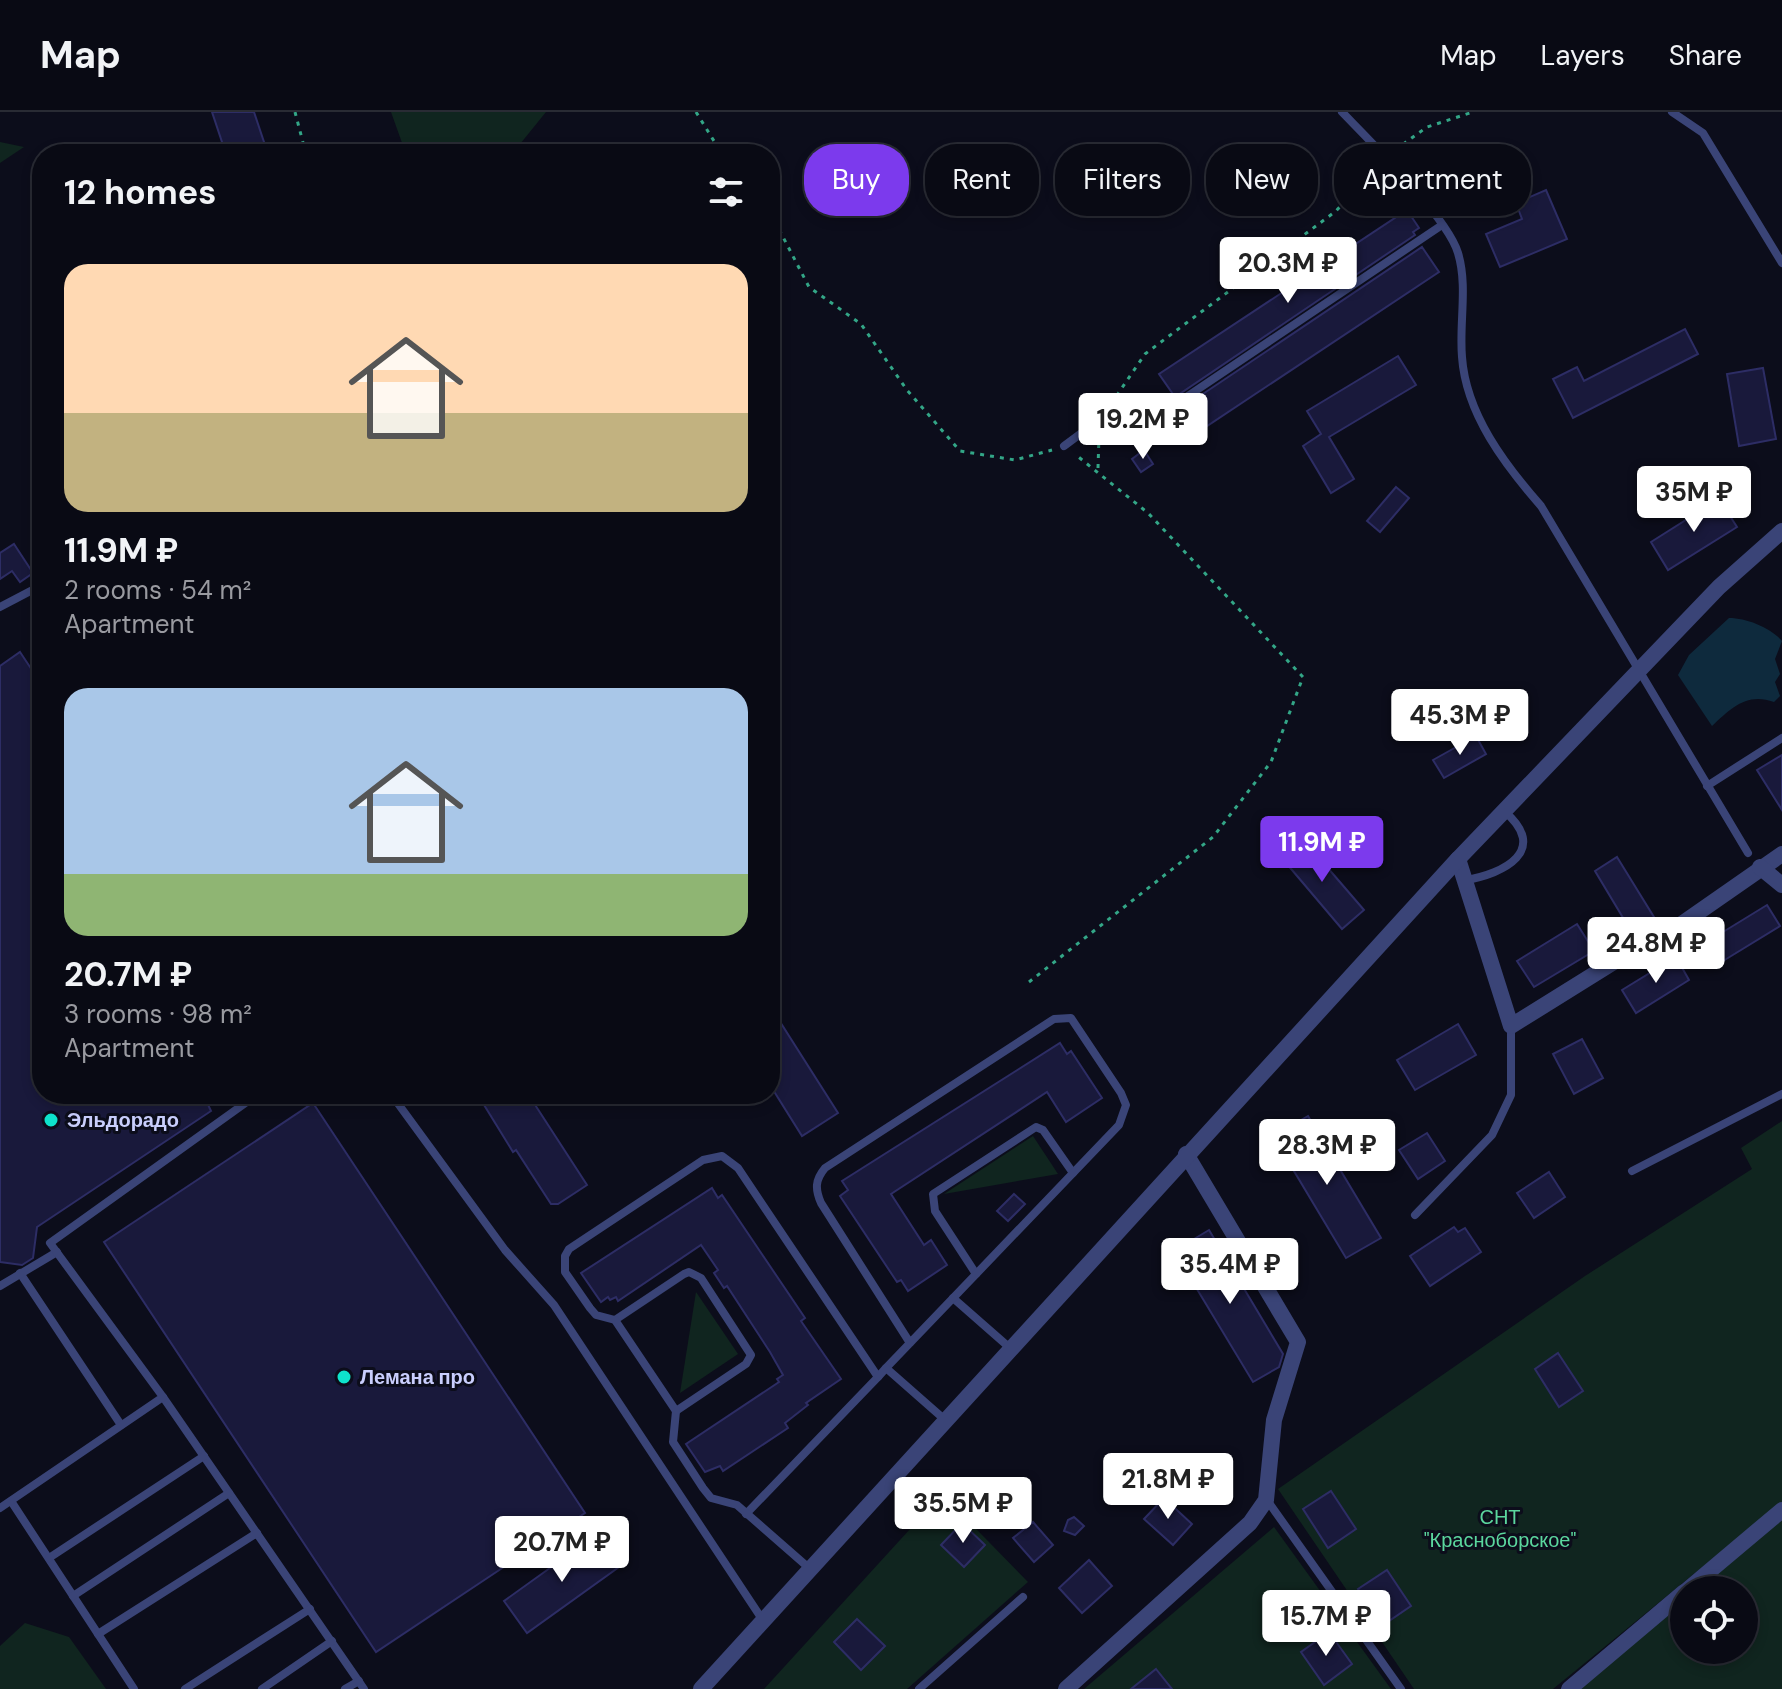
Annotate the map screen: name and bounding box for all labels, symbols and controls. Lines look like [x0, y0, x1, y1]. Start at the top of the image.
text: Map [40, 30, 121, 80]
text: Map [1440, 37, 1497, 74]
text: Layers [1541, 37, 1625, 74]
text: Share [1669, 37, 1742, 74]
chip: Buy [804, 144, 909, 216]
chip: Rent [925, 144, 1039, 216]
chip: Filters [1055, 144, 1190, 216]
chip: New [1206, 144, 1318, 216]
chip: Apartment [1334, 144, 1531, 216]
text: 12 homes [64, 170, 216, 215]
icon: filters [704, 170, 748, 214]
pin: 20.3M ₽ [1214, 237, 1362, 305]
text: 20.3M ₽ [1238, 246, 1338, 280]
icon: home [334, 316, 478, 460]
pin: 19.2M ₽ [1069, 393, 1217, 461]
text: 19.2M ₽ [1097, 402, 1189, 436]
pin: 35M ₽ [1638, 466, 1750, 534]
text: 35M ₽ [1655, 475, 1733, 509]
text: 11.9M ₽ [64, 528, 178, 573]
text: 2 rooms · 54 m² [64, 573, 251, 607]
text: Apartment [64, 607, 195, 641]
pin: 45.3M ₽ [1386, 689, 1534, 757]
text: 45.3M ₽ [1409, 698, 1511, 732]
icon: home [334, 740, 478, 884]
pin: 11.9M ₽ [1248, 816, 1396, 884]
text: 11.9M ₽ [1278, 825, 1366, 859]
pin: 24.8M ₽ [1582, 917, 1730, 985]
text: 24.8M ₽ [1606, 926, 1706, 960]
text: 20.7M ₽ [64, 952, 192, 997]
text: 3 rooms · 98 m² [64, 997, 252, 1031]
text: Apartment [64, 1031, 195, 1065]
place label: Эльдорадо [67, 1107, 179, 1133]
marker: Эльдорадо [42, 1111, 60, 1129]
pin: 28.3M ₽ [1253, 1119, 1401, 1187]
text: 28.3M ₽ [1277, 1128, 1377, 1162]
pin: 35.4M ₽ [1156, 1238, 1304, 1306]
text: 35.4M ₽ [1179, 1247, 1281, 1281]
place label: Лемана про [360, 1364, 475, 1390]
marker: Лемана про [335, 1368, 353, 1386]
pin: 21.8M ₽ [1094, 1453, 1242, 1521]
text: 21.8M ₽ [1121, 1462, 1215, 1496]
pin: 35.5M ₽ [889, 1477, 1037, 1545]
text: 35.5M ₽ [913, 1486, 1013, 1520]
park label: СНТ "Красноборское" [1424, 1504, 1576, 1553]
pin: 20.7M ₽ [488, 1516, 636, 1584]
text: 20.7M ₽ [513, 1525, 611, 1559]
map controls [1670, 1576, 1758, 1664]
button: locate [1670, 1576, 1758, 1664]
pin: 15.7M ₽ [1252, 1590, 1400, 1658]
text: 15.7M ₽ [1280, 1599, 1372, 1633]

